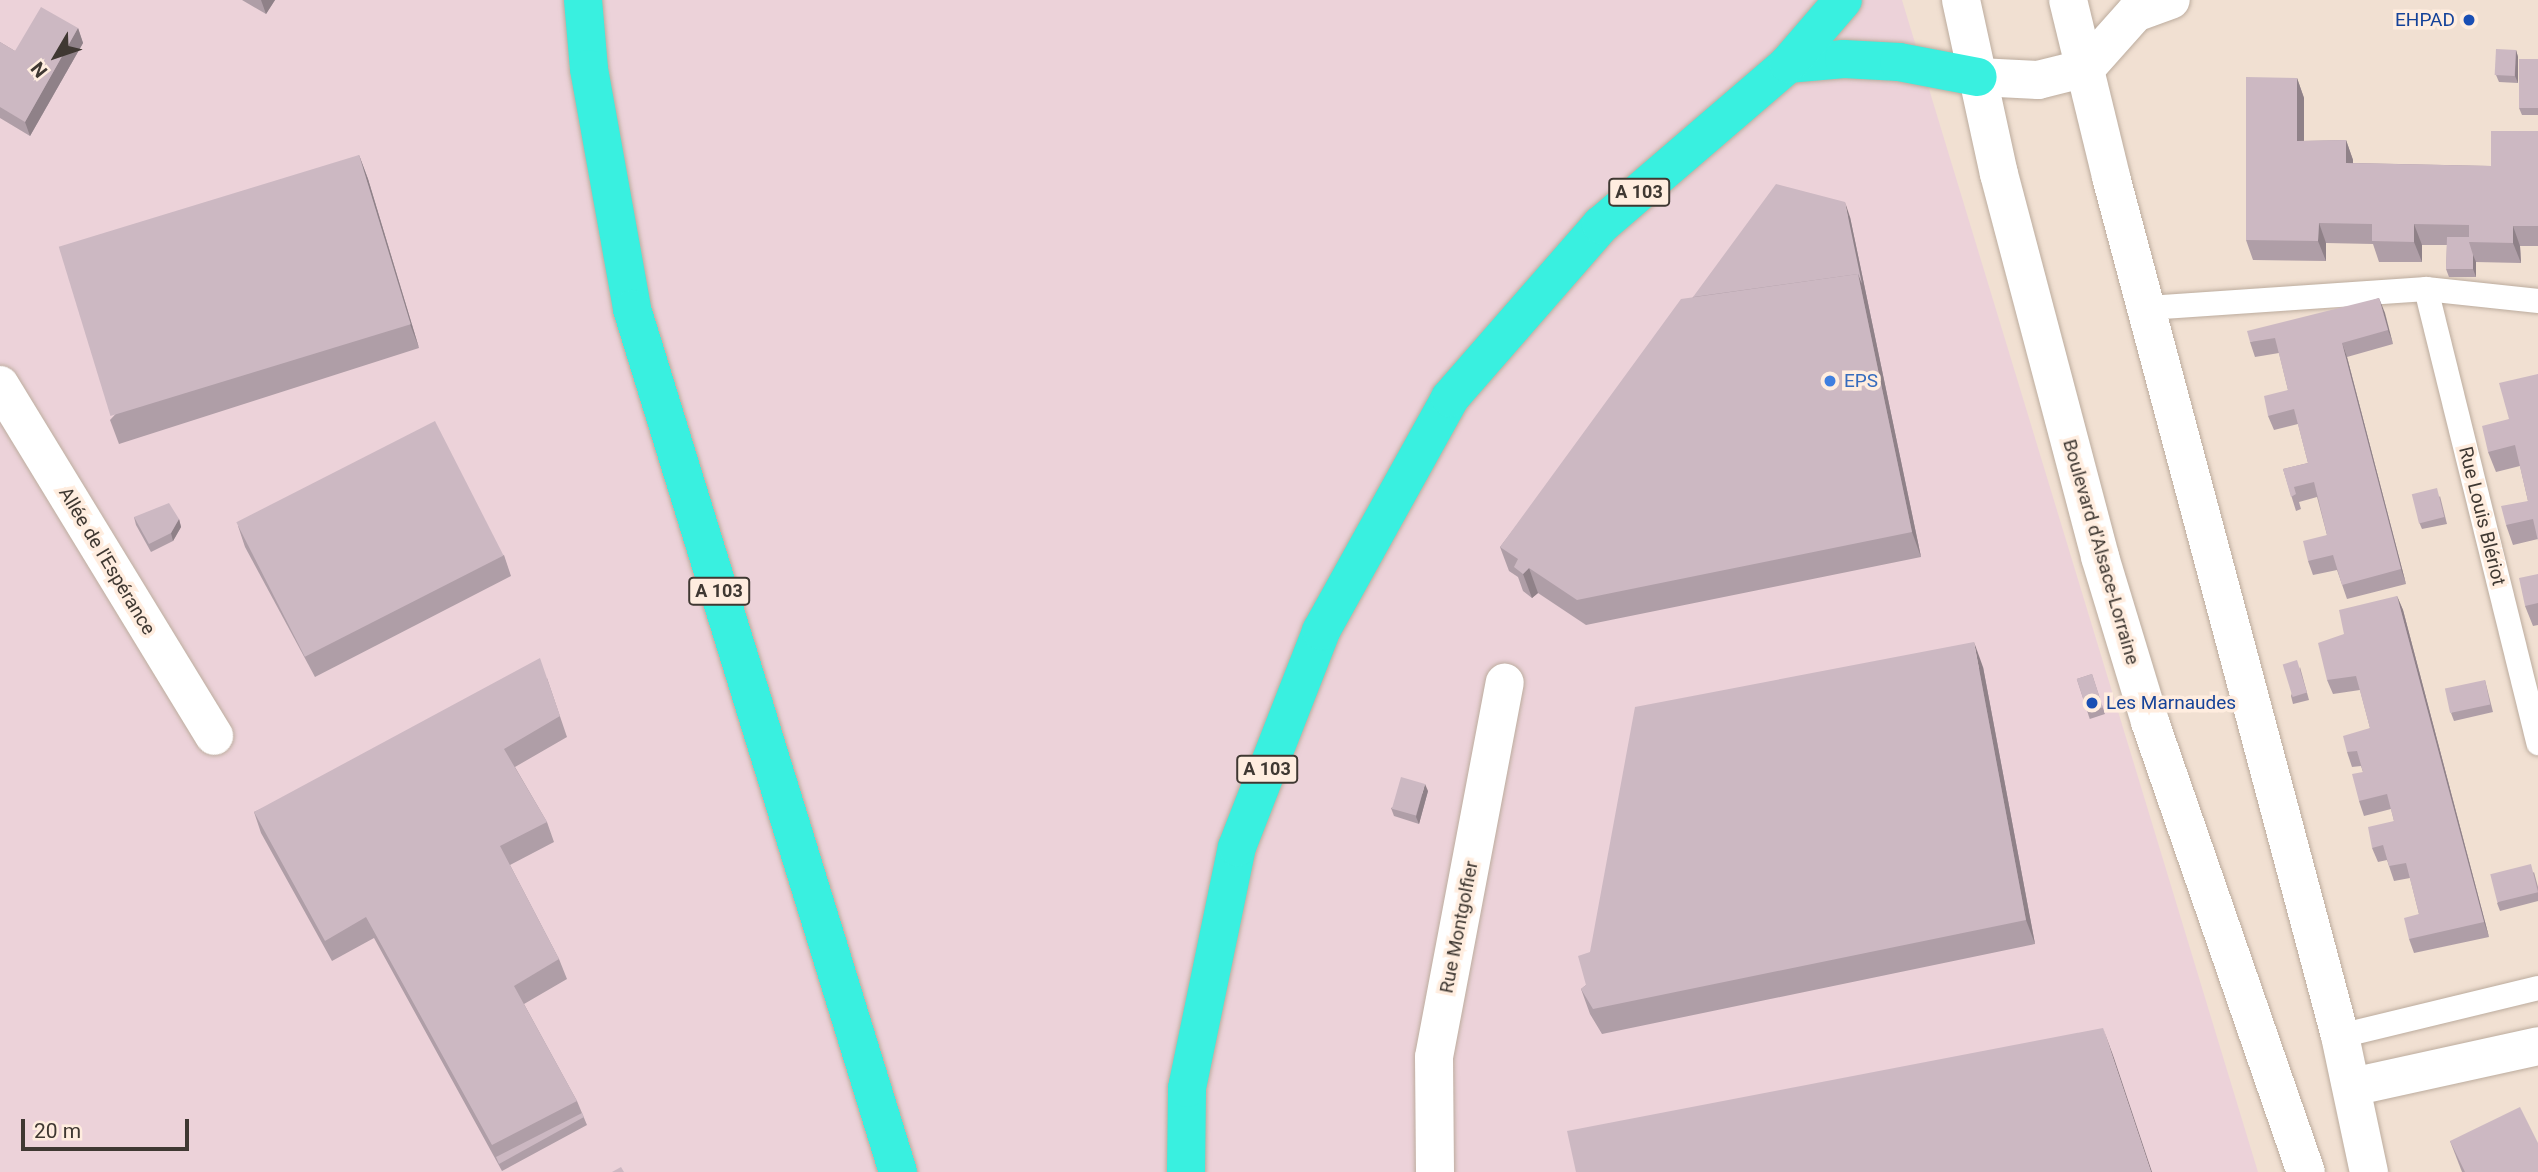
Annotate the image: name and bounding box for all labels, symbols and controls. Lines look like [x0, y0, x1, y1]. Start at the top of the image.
place label: EHPAD [2395, 9, 2455, 31]
marker: EHPAD [2461, 12, 2477, 28]
north arrow [21, 21, 91, 91]
text: N [26, 57, 52, 82]
road number: A 103 [1608, 177, 1670, 206]
place label: EPS [1844, 370, 1878, 392]
marker: EPS [1822, 373, 1838, 389]
street label: Boulevard d'Alsace-Lorraine [2058, 437, 2144, 667]
street label: Rue Louis Blériot [2454, 444, 2510, 588]
street label: Allée de l'Espérance [54, 483, 160, 639]
road number: A 103 [688, 576, 750, 606]
place label: Les Marnaudes [2106, 692, 2236, 714]
marker: Les Marnaudes [2084, 695, 2100, 711]
road number: A 103 [1236, 754, 1298, 784]
street label: Rue Montgolfier [1435, 859, 1483, 995]
scale bar [24, 1106, 192, 1150]
text: 20 m [34, 1119, 81, 1143]

